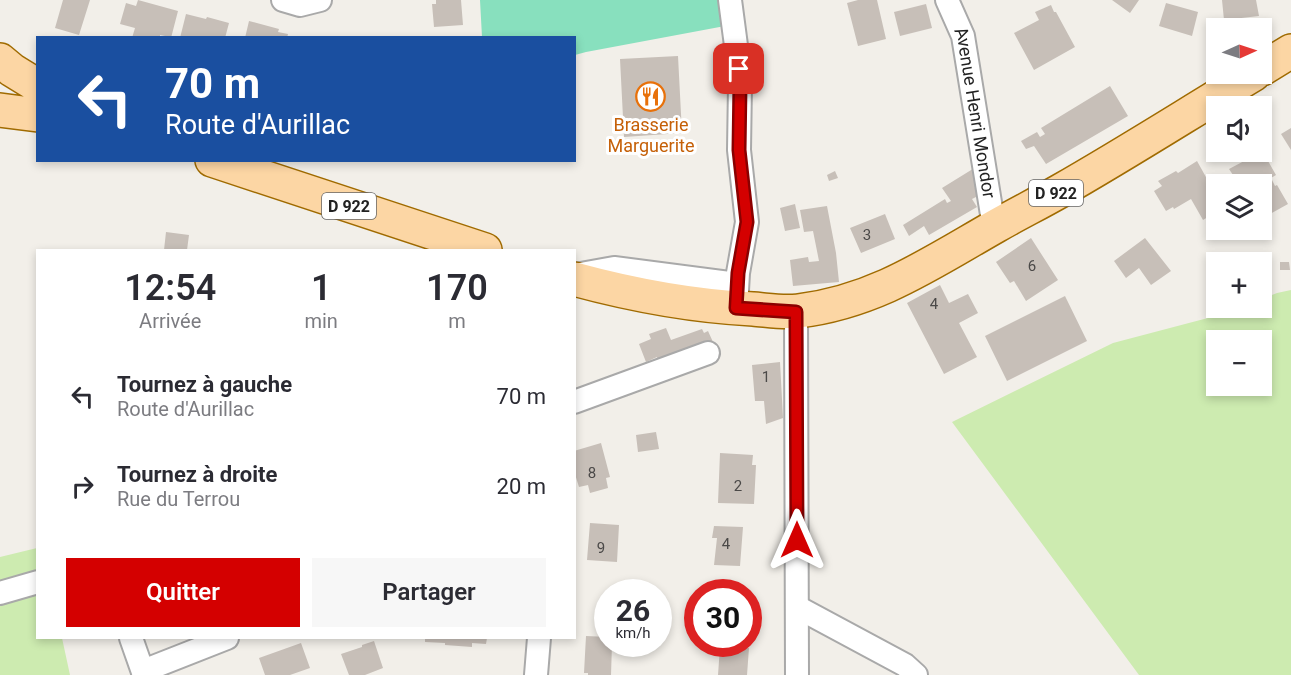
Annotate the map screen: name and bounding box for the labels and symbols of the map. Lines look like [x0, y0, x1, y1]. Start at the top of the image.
north arrow [1206, 18, 1272, 84]
street label: Avenue Henri Mondor [950, 23, 1000, 200]
pin [713, 43, 764, 94]
restaurant icon: Brasserie Marguerite [635, 80, 667, 112]
place label: Brasserie Marguerite [608, 114, 694, 156]
road number: D 922 [1029, 180, 1083, 206]
road number: D 922 [322, 193, 376, 219]
house number: 3 [863, 226, 871, 244]
house number: 6 [1028, 257, 1036, 275]
house number: 4 [930, 295, 939, 313]
house number: 1 [762, 368, 770, 386]
house number: 8 [588, 464, 596, 482]
house number: 2 [734, 477, 742, 495]
position arrow [765, 508, 829, 572]
house number: 4 [722, 535, 731, 553]
house number: 9 [597, 539, 605, 557]
speed limit sign: 30 [684, 579, 762, 657]

